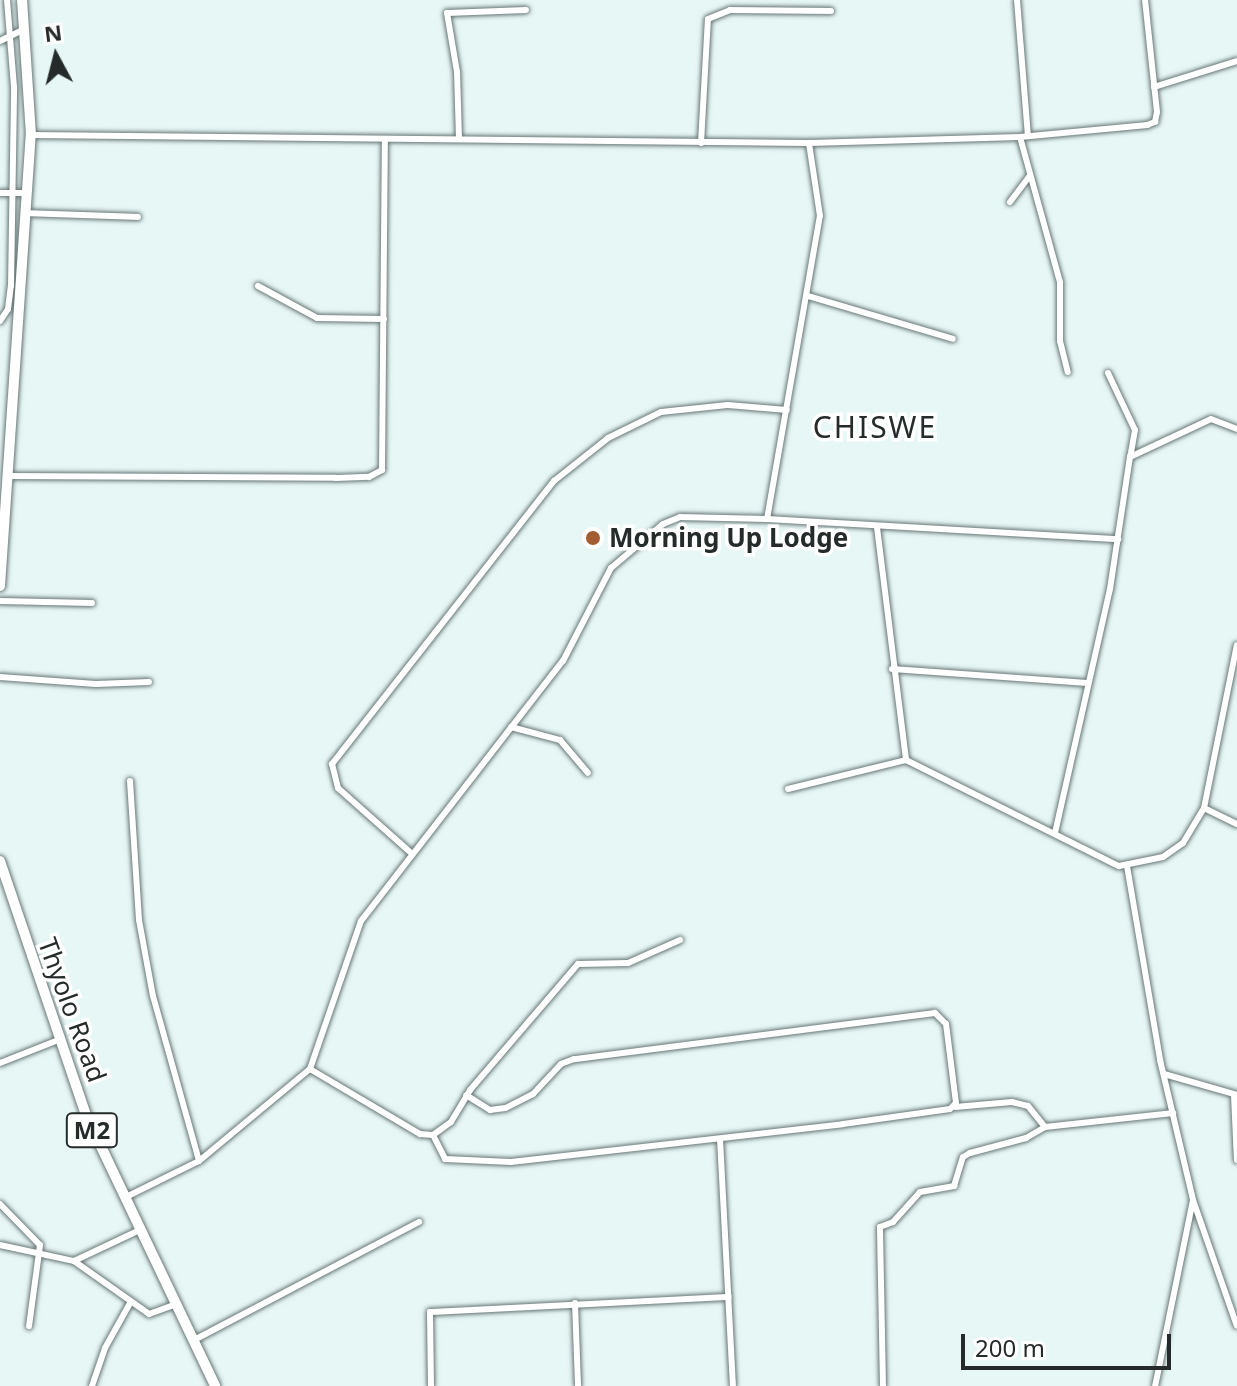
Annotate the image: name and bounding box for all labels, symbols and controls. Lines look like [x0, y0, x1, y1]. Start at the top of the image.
north arrow [16, 16, 96, 96]
text: N [42, 16, 64, 48]
district label: CHISWE [813, 409, 937, 445]
place label: Morning Up Lodge [609, 522, 848, 554]
marker: Morning Up Lodge [584, 529, 602, 547]
street label: Thyolo Road [31, 934, 113, 1086]
road number: M2 [64, 1110, 120, 1150]
scale bar [965, 1318, 1175, 1368]
text: 200 m [975, 1331, 1045, 1364]

